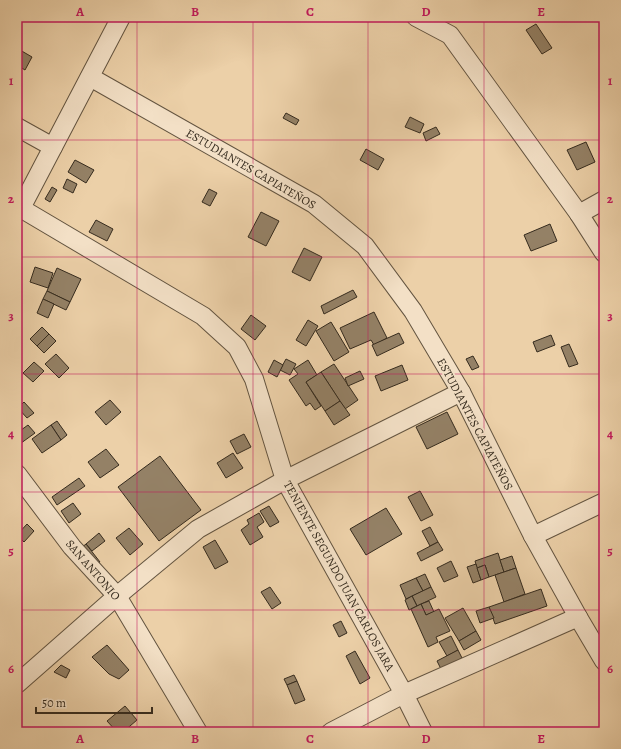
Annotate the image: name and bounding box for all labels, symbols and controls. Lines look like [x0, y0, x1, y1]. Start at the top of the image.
text: A [75, 3, 85, 20]
text: B [191, 3, 199, 20]
text: C [306, 3, 314, 20]
text: D [421, 3, 431, 20]
text: E [537, 3, 545, 20]
text: 1 [9, 72, 14, 89]
text: 1 [608, 72, 613, 89]
street label: ESTUDIANTES CAPIATEÑOS [183, 125, 319, 213]
text: 2 [8, 190, 15, 207]
text: 2 [607, 190, 614, 207]
text: 3 [8, 307, 14, 324]
text: 3 [607, 307, 613, 324]
street label: ESTUDIANTES CAPIATEÑOS [433, 355, 517, 493]
text: 4 [8, 425, 14, 442]
text: 4 [607, 425, 613, 442]
street label: TENIENTE SEGUNDO JUAN CARLOS JARA [280, 478, 399, 675]
street label: SAN ANTONIO [62, 536, 124, 604]
text: 5 [8, 542, 14, 559]
text: 5 [607, 542, 613, 559]
text: 6 [8, 660, 14, 677]
text: 6 [607, 660, 613, 677]
scale bar [36, 689, 152, 715]
text: 50 m [42, 695, 66, 711]
text: A [75, 730, 85, 747]
text: B [191, 730, 199, 747]
text: C [306, 730, 314, 747]
text: D [421, 730, 431, 747]
text: E [537, 730, 545, 747]

